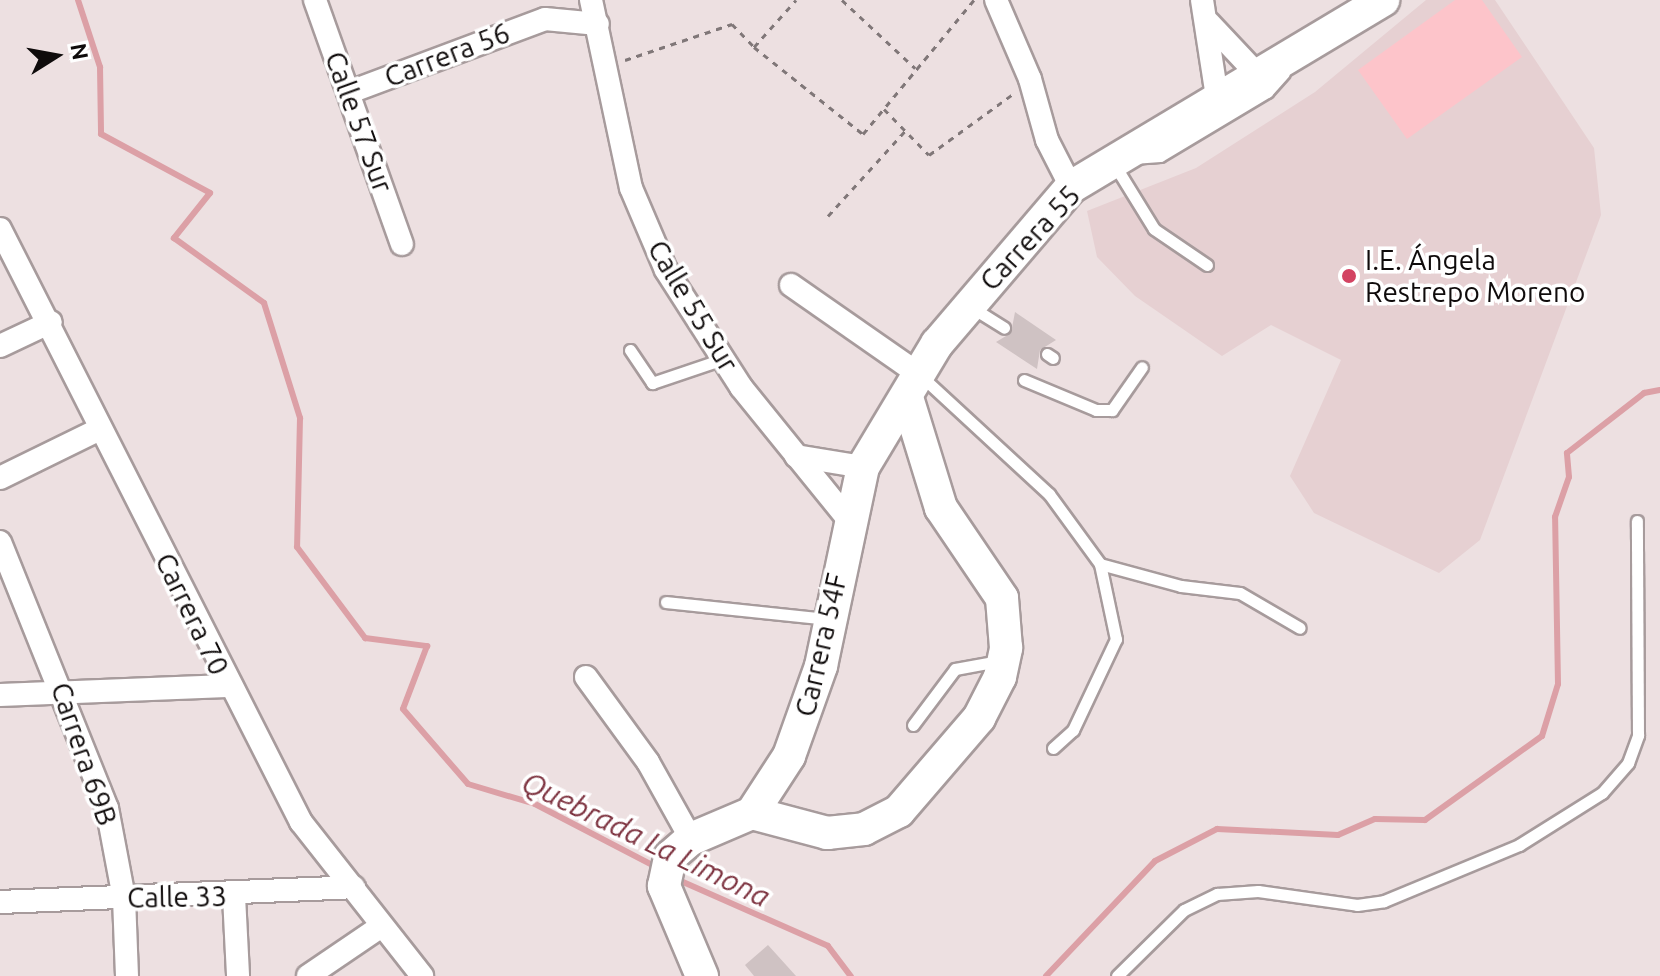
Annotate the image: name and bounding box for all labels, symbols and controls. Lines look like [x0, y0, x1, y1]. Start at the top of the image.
north arrow [16, 16, 96, 96]
street label: Carrera 56 [380, 16, 514, 94]
text: N [66, 41, 94, 62]
street label: Calle 57 Sur [318, 47, 400, 197]
street label: Carrera 55 [973, 179, 1087, 297]
street label: Calle 55 Sur [641, 234, 745, 378]
place label: I.E. Ángela Restrepo Moreno [1365, 243, 1585, 309]
marker: I.E. Ángela Restrepo Moreno [1340, 267, 1358, 285]
street label: Carrera 70 [148, 548, 236, 680]
street label: Carrera 54F [788, 570, 854, 720]
street label: Carrera 69B [44, 678, 124, 830]
water label: Quebrada La Limona [516, 763, 776, 915]
street label: Calle 33 [127, 879, 227, 915]

